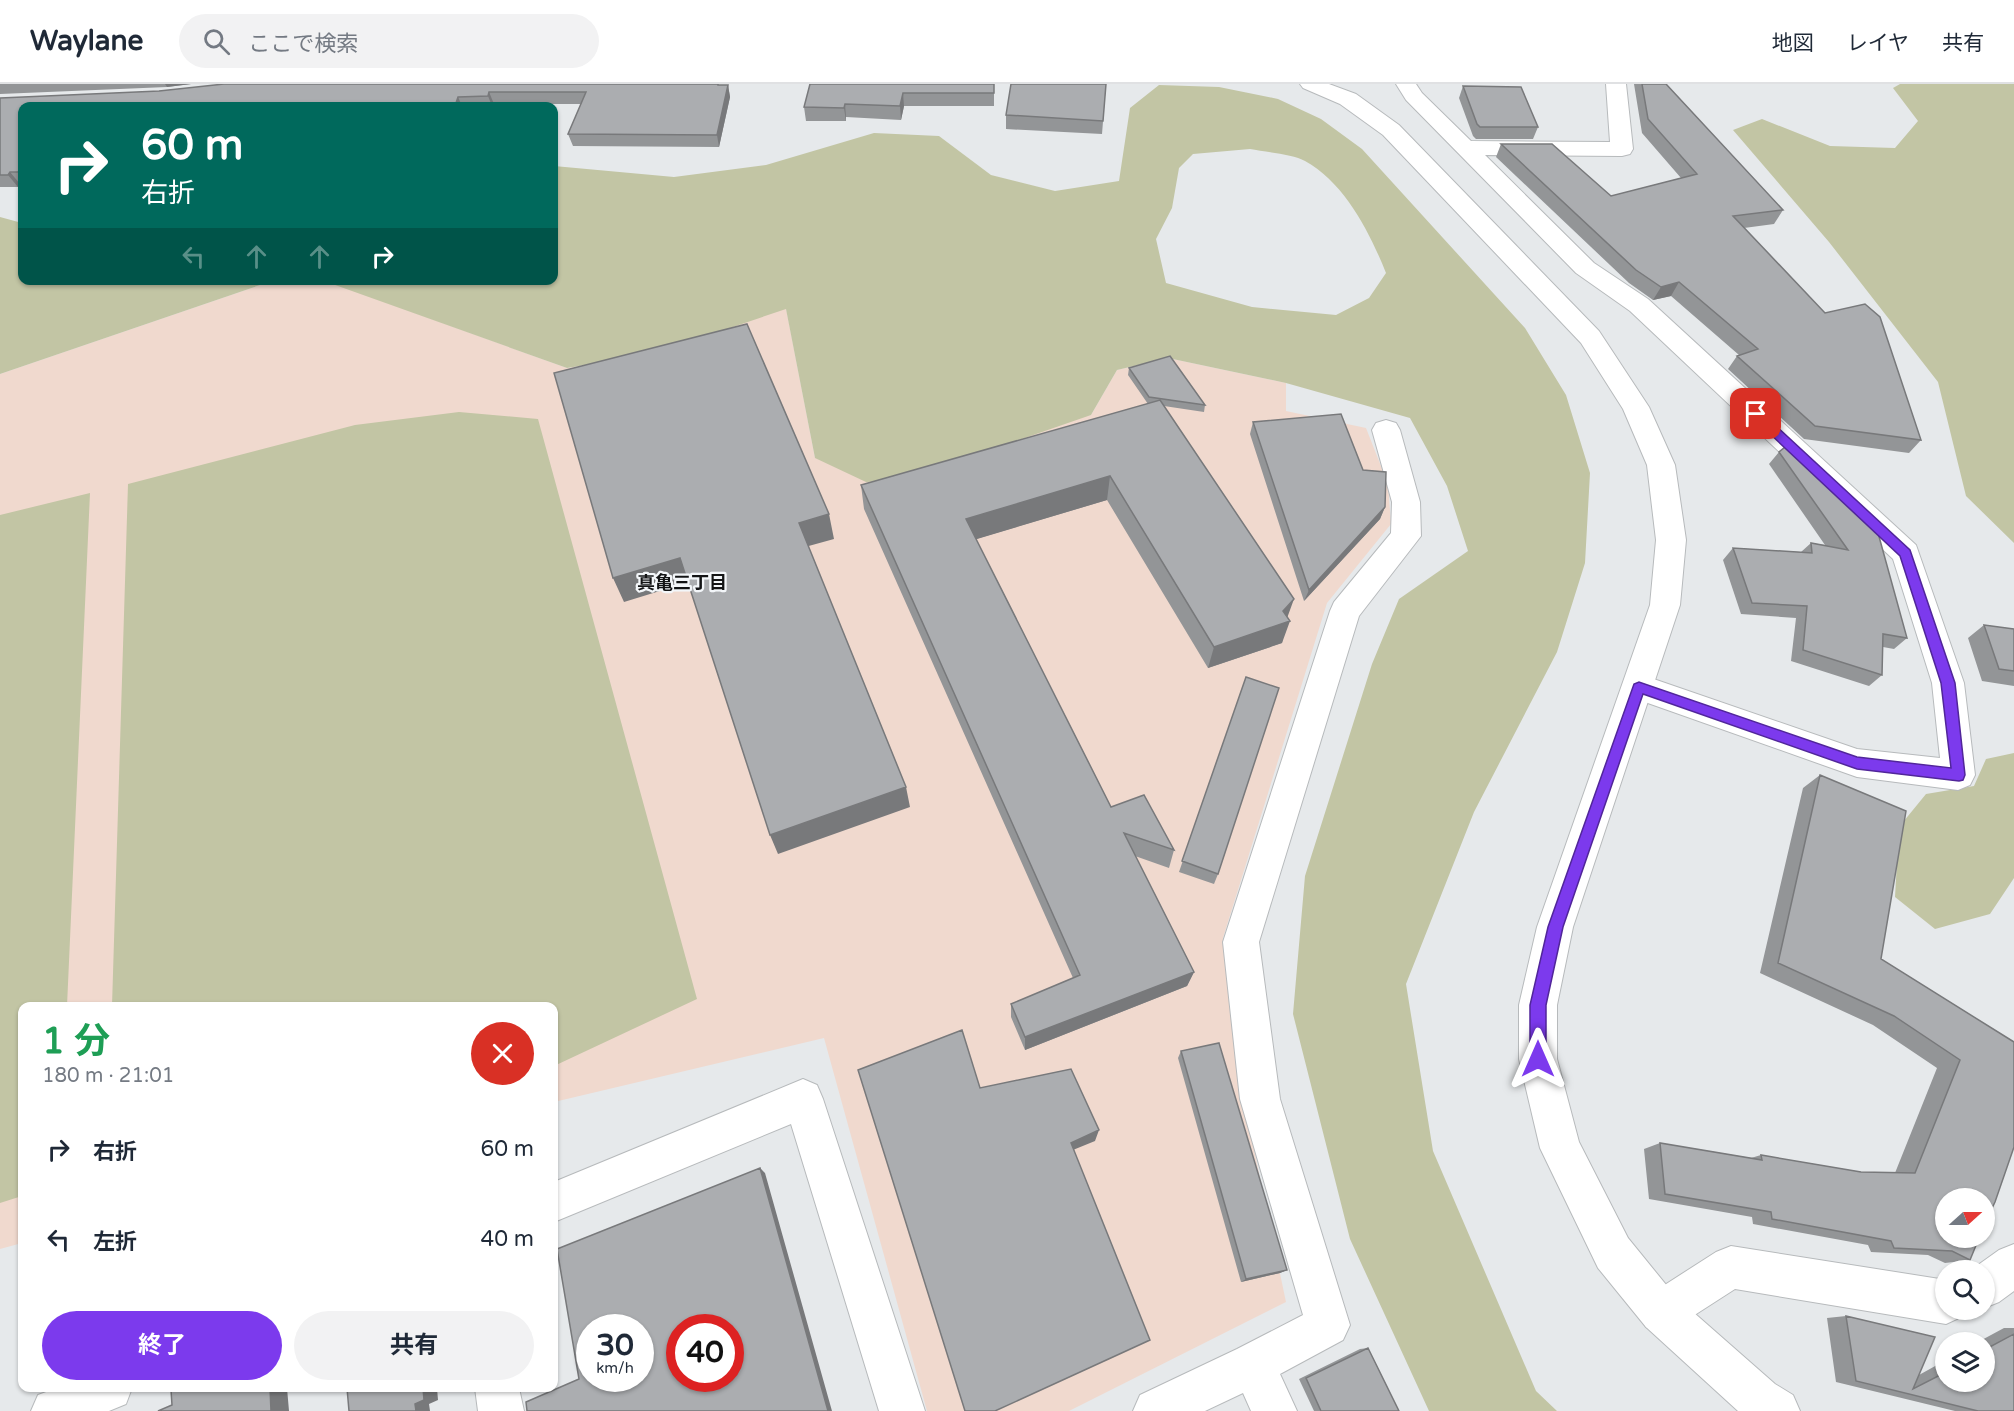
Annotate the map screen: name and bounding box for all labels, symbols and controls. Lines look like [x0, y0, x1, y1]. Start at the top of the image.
search box [179, 14, 599, 68]
text: Waylane [30, 24, 143, 58]
icon: search [200, 25, 233, 58]
text: ここで検索 [248, 31, 358, 57]
text: 地図 [1772, 31, 1814, 56]
text: レイヤ [1847, 31, 1909, 56]
text: 共有 [1942, 31, 1984, 56]
text: 60 m [141, 120, 243, 171]
icon: right [42, 126, 120, 204]
text: 右折 [141, 177, 195, 210]
icon: left [177, 240, 210, 273]
icon: ahead [240, 240, 273, 273]
icon: ahead [303, 240, 336, 273]
icon: right [366, 240, 399, 273]
pin [1730, 388, 1781, 439]
icon: arrive [1739, 397, 1772, 430]
district label: 真亀三丁目 [637, 572, 727, 594]
text: 1 分 [42, 1020, 110, 1063]
button: close [471, 1022, 534, 1085]
position arrow [1506, 1027, 1570, 1091]
text: 180 m · 21:01 [42, 1064, 174, 1088]
icon: right [42, 1133, 75, 1166]
text: 60 m [480, 1136, 534, 1162]
text: 右折 [93, 1139, 137, 1165]
north arrow [1935, 1188, 1995, 1248]
map controls [1935, 1188, 1995, 1392]
icon: left [42, 1223, 75, 1256]
text: 40 m [480, 1226, 534, 1252]
text: 左折 [93, 1229, 137, 1255]
button: search [1935, 1260, 1995, 1320]
button: 終了 [42, 1311, 282, 1380]
button: 共有 [294, 1311, 534, 1380]
speed limit sign: 40 [666, 1314, 744, 1392]
text: 30 [596, 1327, 634, 1364]
button: layers [1935, 1332, 1995, 1392]
text: km/h [596, 1359, 634, 1377]

